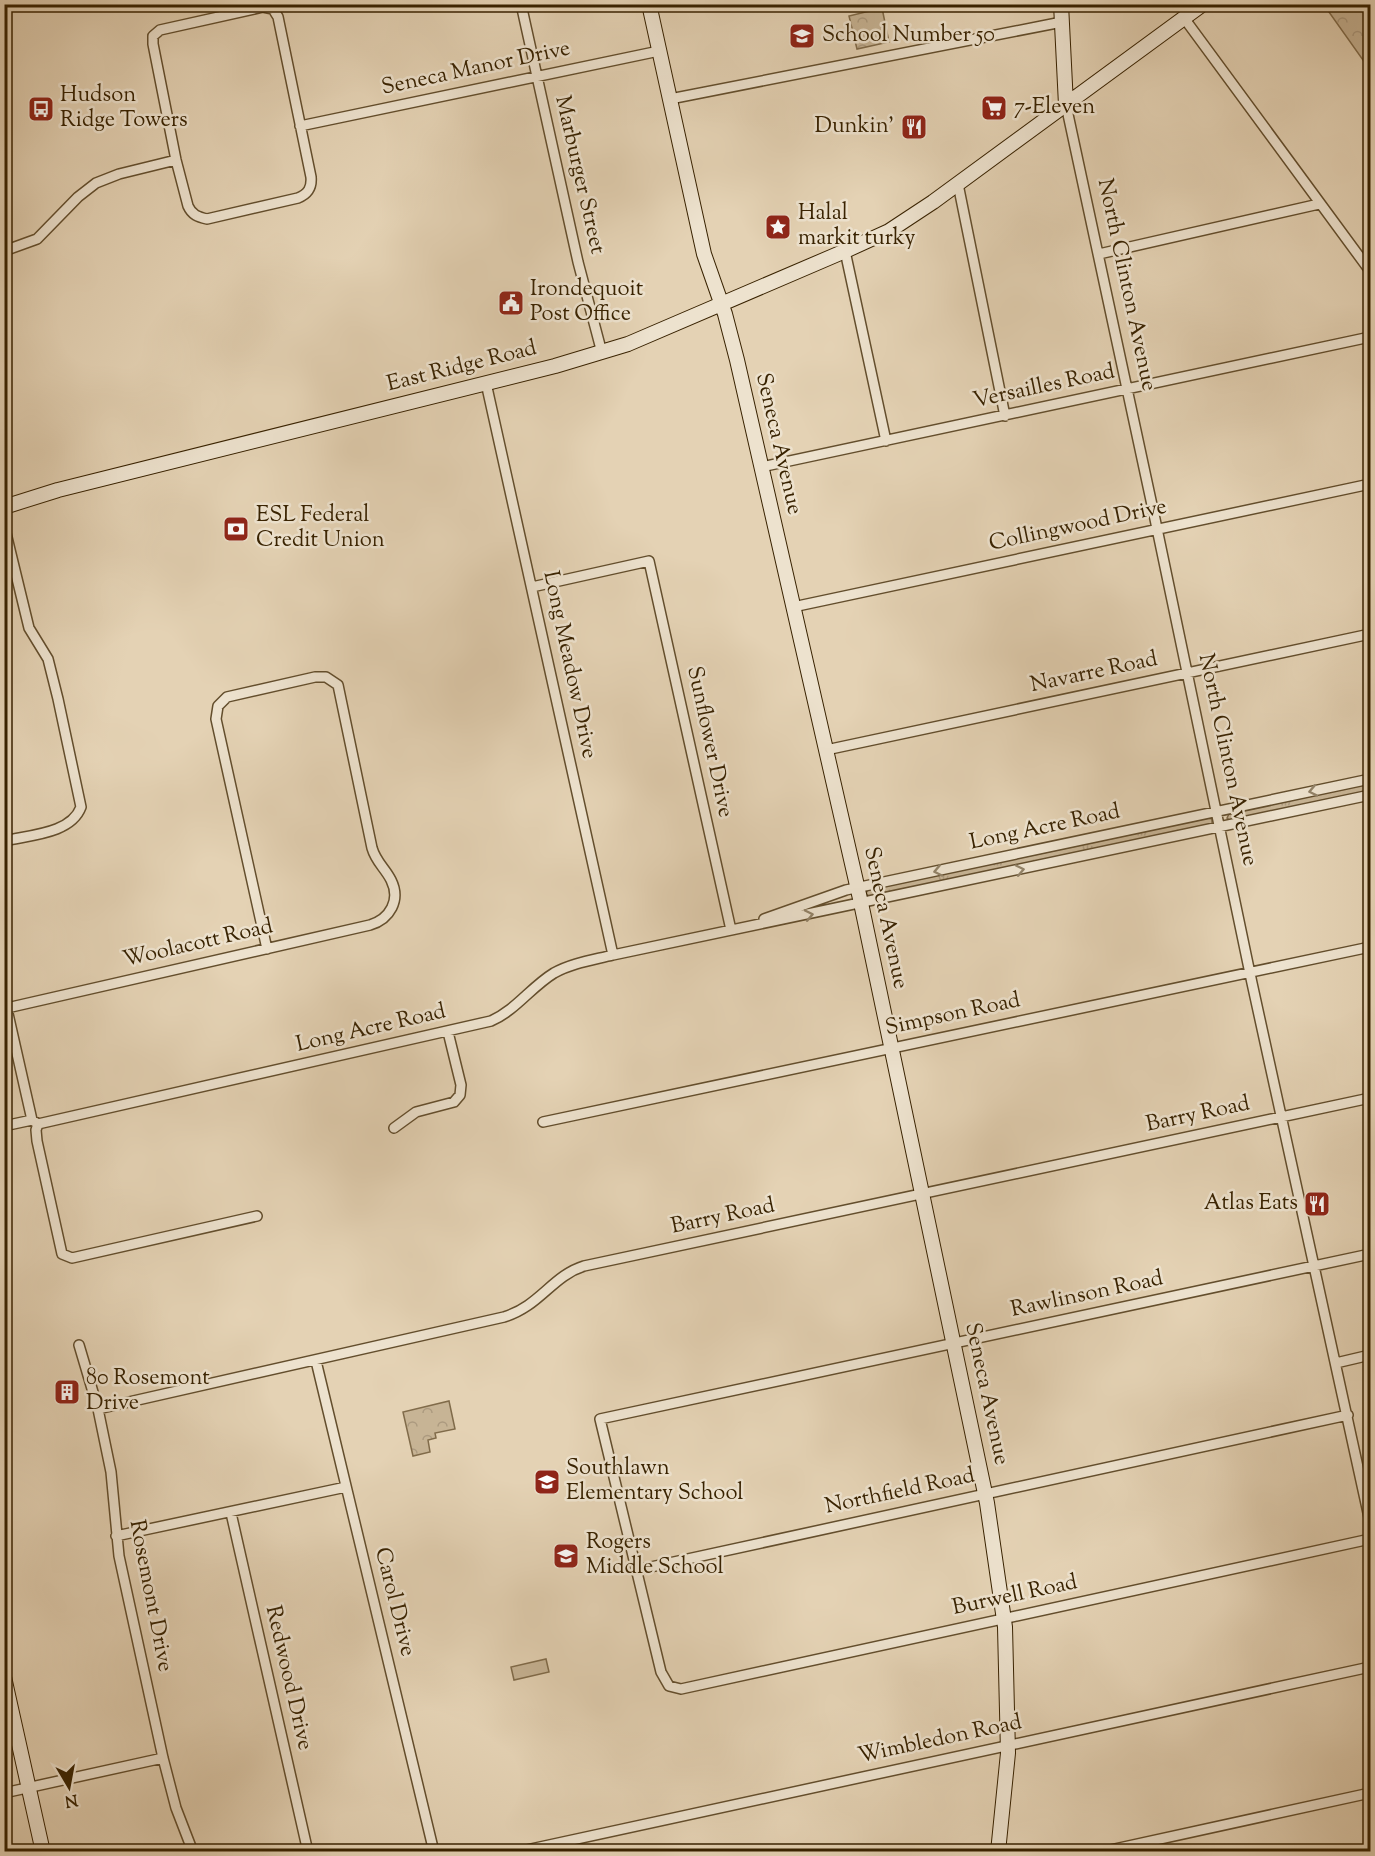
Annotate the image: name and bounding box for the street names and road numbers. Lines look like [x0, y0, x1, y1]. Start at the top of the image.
street label: Seneca Manor Drive [379, 33, 573, 105]
street label: Marburger Street [545, 93, 613, 258]
street label: North Clinton Avenue [1088, 176, 1164, 394]
street label: East Ridge Road [384, 333, 540, 401]
street label: Versailles Road [970, 356, 1118, 418]
street label: Seneca Avenue [746, 370, 810, 518]
street label: Collingwood Drive [986, 492, 1170, 560]
street label: Long Meadow Drive [533, 568, 605, 762]
street label: Navarre Road [1027, 644, 1161, 702]
street label: North Clinton Avenue [1189, 651, 1265, 869]
street label: Sunflower Drive [677, 663, 741, 821]
street label: Long Acre Road [967, 796, 1123, 860]
street label: Seneca Avenue [854, 844, 916, 992]
street label: Woolacott Road [120, 911, 276, 977]
street label: Simpson Road [882, 985, 1024, 1045]
street label: Long Acre Road [293, 996, 449, 1062]
street label: Barry Road [1143, 1088, 1253, 1142]
street label: Barry Road [668, 1190, 778, 1244]
street label: Rawlinson Road [1008, 1263, 1166, 1327]
street label: Seneca Avenue [955, 1320, 1017, 1468]
street label: Northfield Road [822, 1460, 978, 1524]
street label: Rosemont Drive [120, 1517, 180, 1675]
street label: Carol Drive [365, 1544, 423, 1660]
street label: Burwell Road [949, 1567, 1081, 1625]
street label: Redwood Drive [256, 1603, 320, 1753]
street label: Wimbledon Road [855, 1707, 1025, 1773]

